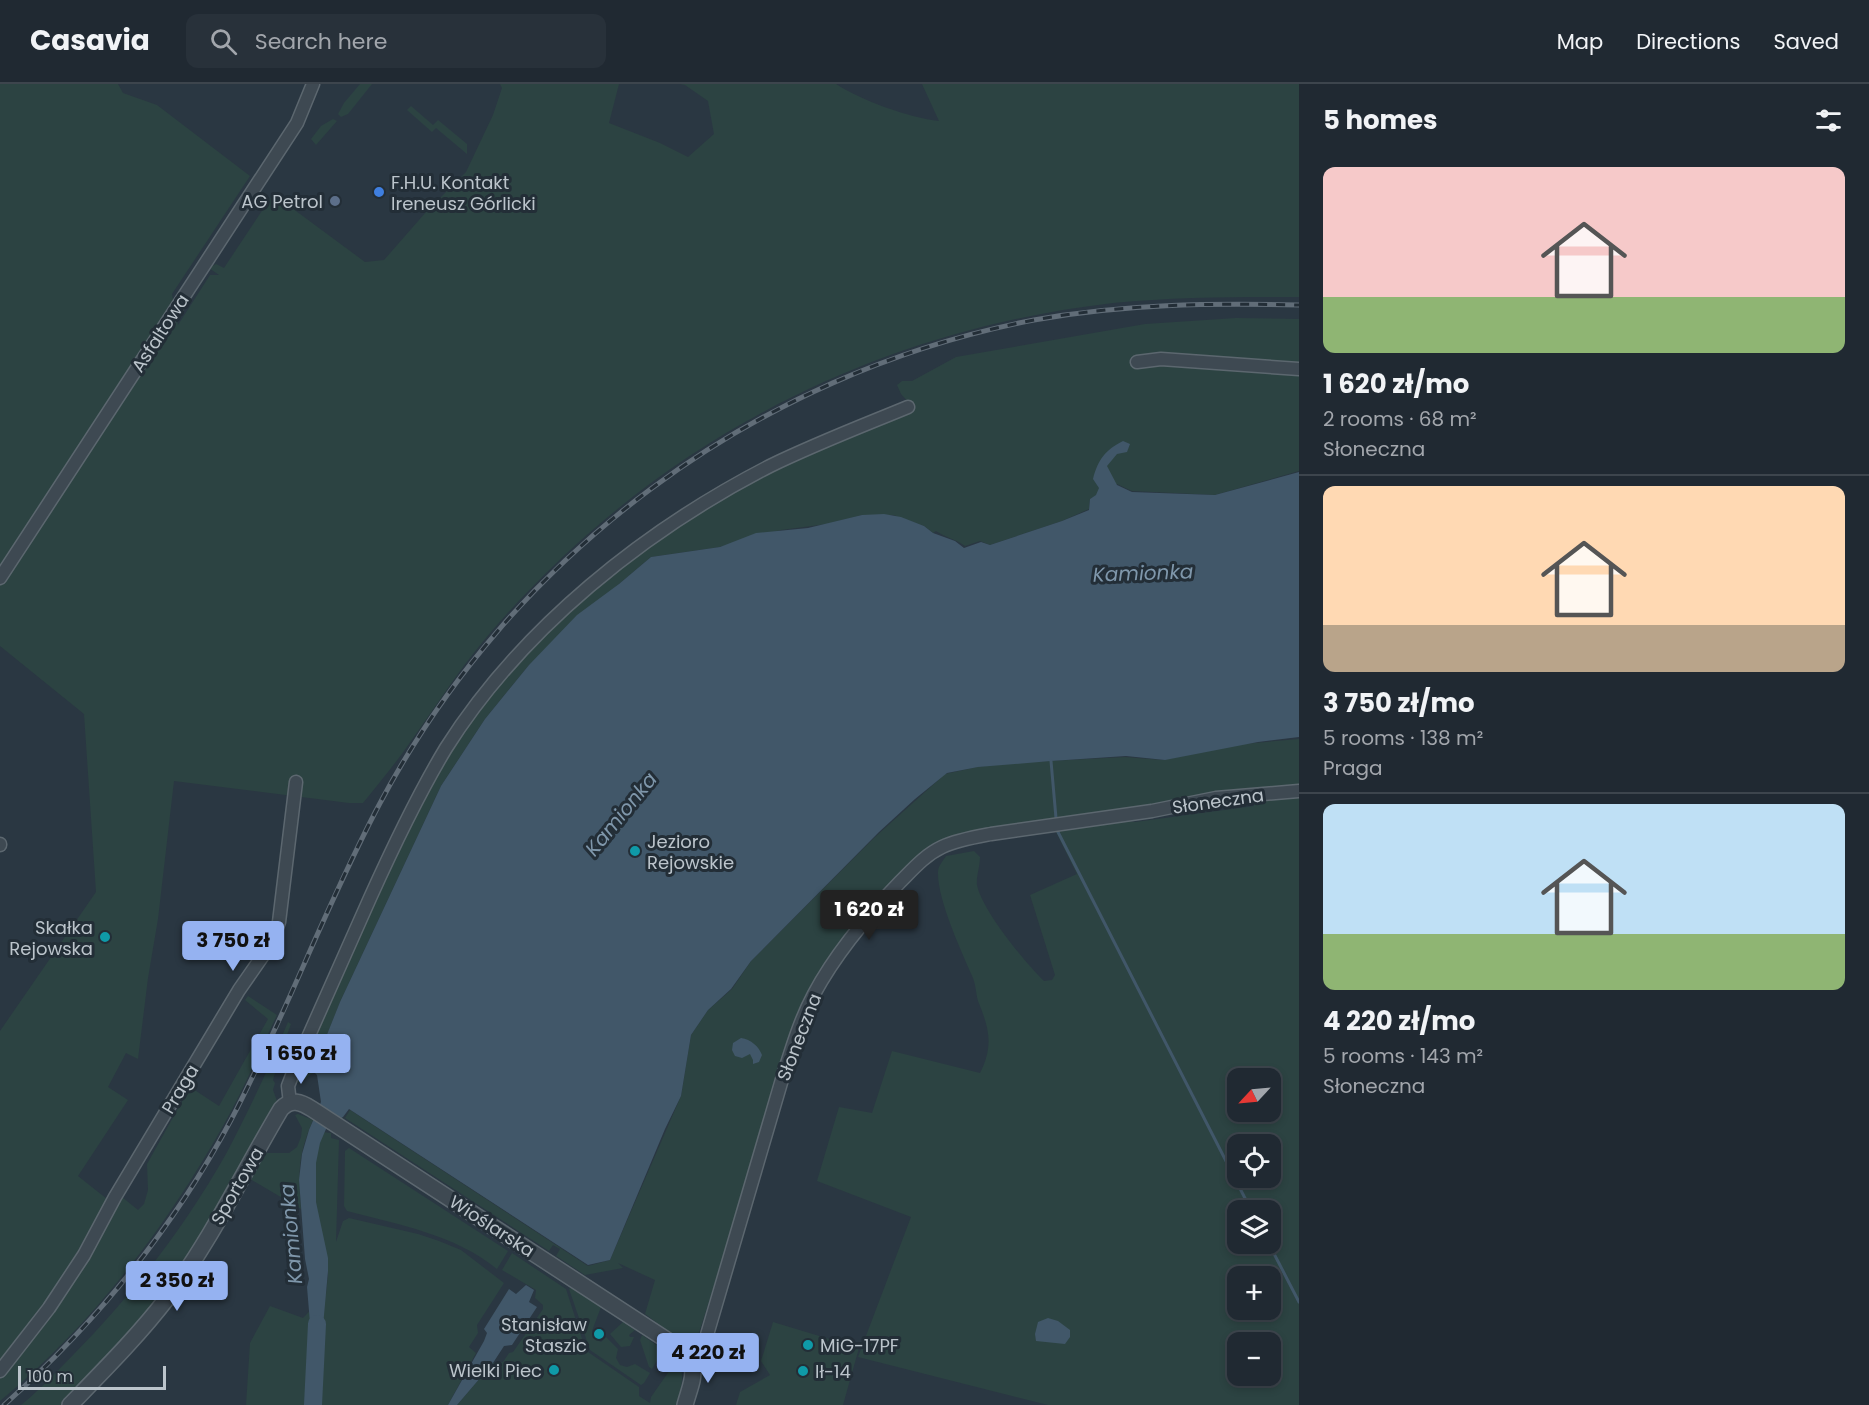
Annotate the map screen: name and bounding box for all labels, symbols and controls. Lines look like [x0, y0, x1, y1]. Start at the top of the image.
search box [186, 14, 606, 68]
text: Casavia [30, 21, 150, 60]
icon: search [207, 25, 240, 58]
text: Search here [255, 26, 387, 57]
text: Map [1557, 27, 1603, 56]
text: Directions [1636, 27, 1740, 56]
text: Saved [1773, 27, 1839, 56]
text: 5 homes [1323, 102, 1438, 138]
icon: filters [1812, 104, 1845, 137]
place label: F.H.U. Kontakt Ireneusz Górlicki [391, 170, 536, 216]
marker: F.H.U. Kontakt Ireneusz Górlicki [372, 185, 386, 199]
place label: AG Petrol [241, 189, 323, 214]
marker: AG Petrol [328, 194, 342, 208]
icon: home [1530, 206, 1638, 314]
street label: Asfaltowa [125, 289, 195, 377]
text: 1 620 zł/mo [1323, 366, 1469, 402]
text: 2 rooms · 68 m² [1323, 405, 1477, 433]
text: Słoneczna [1323, 435, 1425, 463]
icon: home [1530, 525, 1638, 633]
water label: Kamionka [1092, 557, 1194, 589]
text: 3 750 zł/mo [1323, 685, 1475, 721]
text: 5 rooms · 138 m² [1323, 724, 1483, 752]
text: Praga [1323, 754, 1383, 782]
water label: Kamionka [579, 766, 663, 862]
street label: Słoneczna [1171, 782, 1265, 820]
place label: Jezioro Rejowskie [647, 829, 734, 875]
icon: home [1530, 843, 1638, 951]
marker: Jezioro Rejowskie [628, 844, 642, 858]
pin: 1 620 zł [807, 890, 931, 941]
text: 1 620 zł [834, 895, 904, 923]
place label: Skałka Rejowska [9, 915, 93, 961]
pin: 3 750 zł [171, 921, 295, 972]
text: 3 750 zł [196, 926, 270, 954]
marker: Skałka Rejowska [98, 930, 112, 944]
street label: Słoneczna [771, 990, 827, 1084]
text: 4 220 zł/mo [1323, 1003, 1475, 1039]
pin: 1 650 zł [239, 1034, 363, 1085]
text: 1 650 zł [265, 1039, 337, 1067]
text: 5 rooms · 143 m² [1323, 1042, 1483, 1070]
street label: Praga [155, 1060, 205, 1118]
north arrow [1227, 1068, 1281, 1122]
map controls [1227, 1068, 1281, 1386]
text: Słoneczna [1323, 1072, 1425, 1100]
button: locate [1227, 1134, 1281, 1188]
street label: Sportowa [205, 1143, 269, 1229]
water label: Kamionka [273, 1183, 309, 1285]
street label: Wioślarska [444, 1189, 540, 1263]
button: layers [1227, 1200, 1281, 1254]
pin: 2 350 zł [115, 1261, 239, 1312]
text: 2 350 zł [140, 1266, 214, 1294]
button: + [1227, 1266, 1281, 1320]
place label: Stanisław Staszic [501, 1312, 587, 1358]
marker: Stanisław Staszic [592, 1327, 606, 1341]
button: − [1227, 1332, 1281, 1386]
pin: 4 220 zł [646, 1333, 770, 1384]
place label: MiG-17PF [820, 1333, 899, 1358]
text: 4 220 zł [671, 1338, 745, 1366]
marker: MiG-17PF [801, 1338, 815, 1352]
place label: Wielki Piec [449, 1358, 542, 1383]
place label: Ił-14 [815, 1359, 851, 1384]
scale bar [18, 1363, 166, 1390]
marker: Wielki Piec [547, 1363, 561, 1377]
marker: Ił-14 [796, 1364, 810, 1378]
text: 100 m [27, 1365, 73, 1388]

